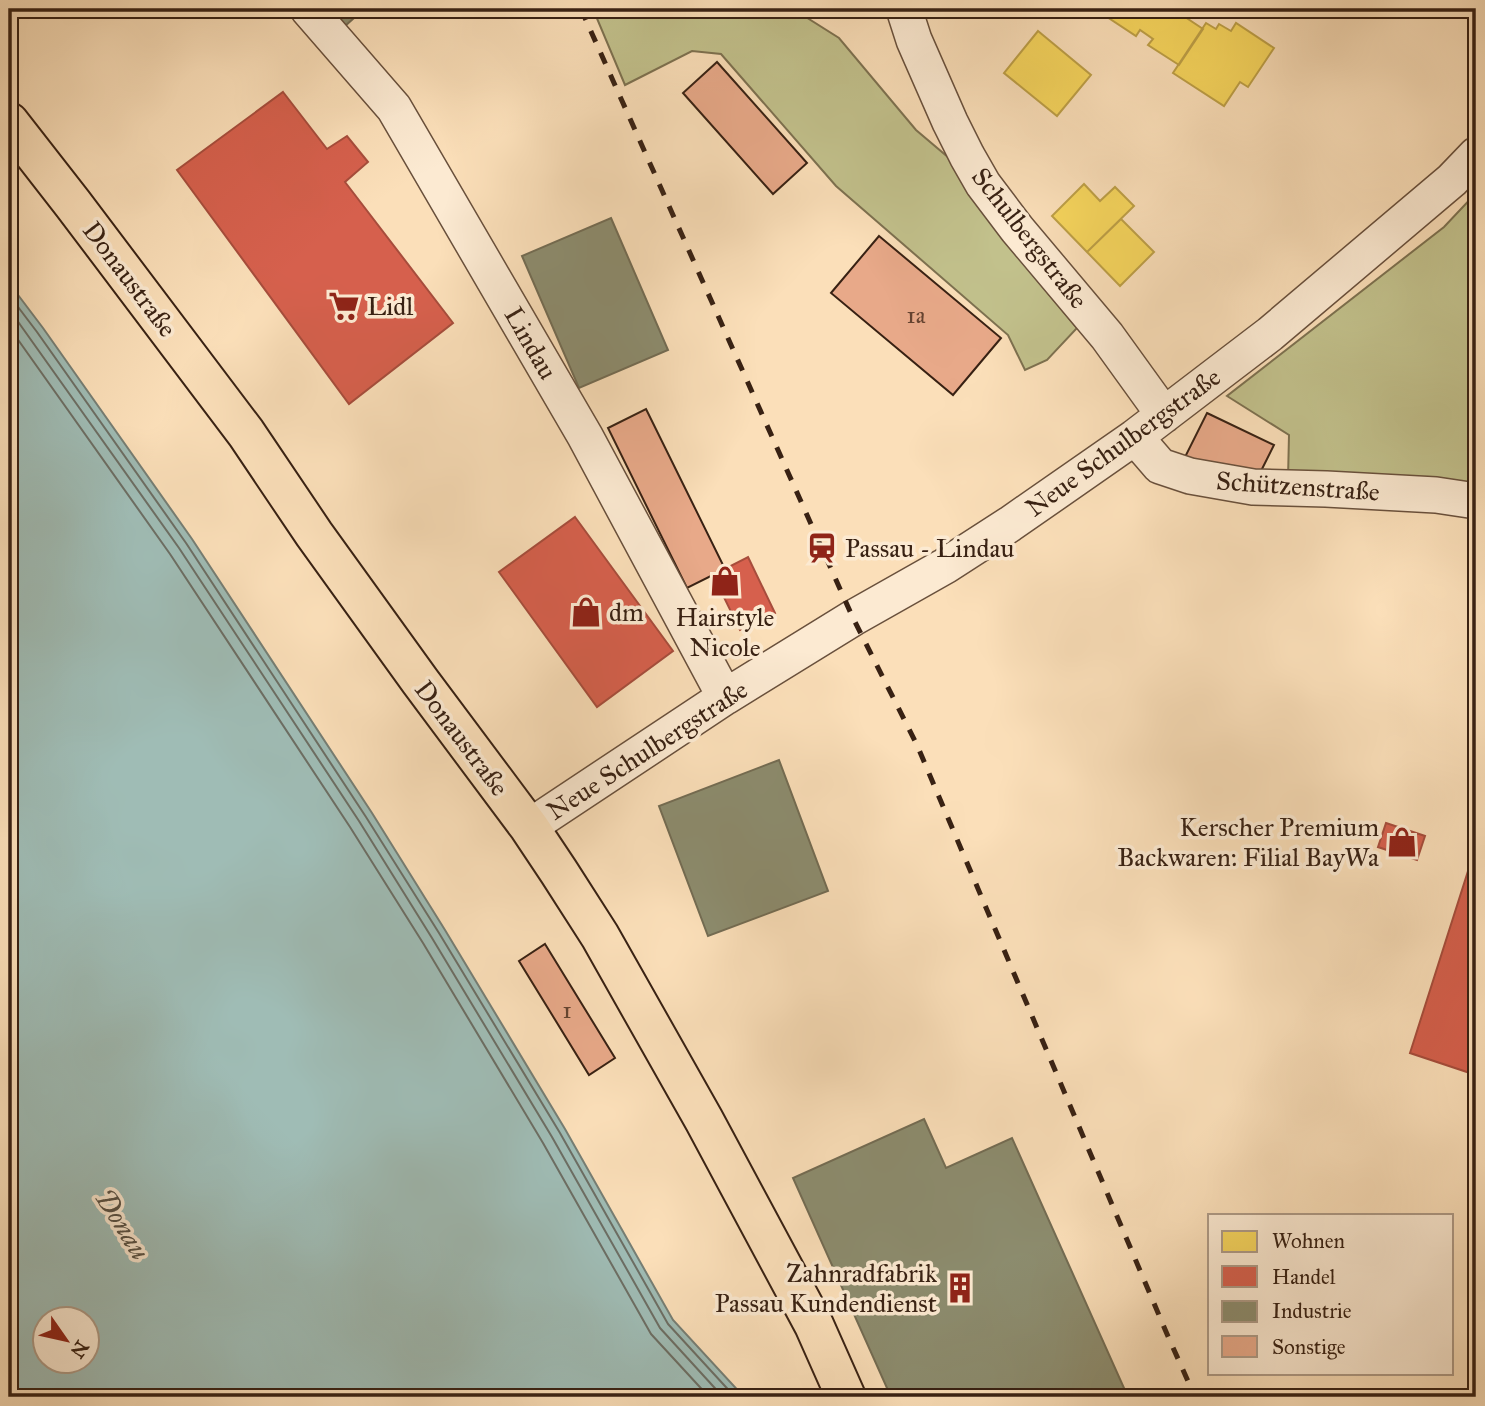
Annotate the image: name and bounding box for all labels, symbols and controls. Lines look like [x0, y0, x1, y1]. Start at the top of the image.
street label: Schulbergstraße [965, 161, 1095, 315]
street label: Donaustraße [76, 215, 184, 343]
supermarket icon: Lidl [327, 289, 361, 323]
place label: Lidl [367, 290, 413, 322]
street label: Lindau [498, 301, 565, 385]
house number: 1a [907, 301, 926, 329]
street label: Neue Schulbergstraße [1019, 361, 1227, 523]
street label: Schützenstraße [1215, 464, 1381, 508]
station icon: Passau - Lindau [805, 531, 839, 565]
place label: Passau - Lindau [845, 532, 1015, 564]
shop icon: Hairstyle Nicole [708, 564, 742, 598]
shop icon: dm [569, 595, 603, 629]
place label: dm [609, 596, 644, 628]
place label: Hairstyle Nicole [676, 601, 775, 663]
street label: Neue Schulbergstraße [541, 673, 754, 827]
street label: Donaustraße [408, 674, 516, 802]
place label: Kerscher Premium Backwaren: Filial BayWa [1117, 811, 1379, 873]
shop icon: Kerscher Premium Backwaren: Filial BayWa [1385, 825, 1419, 859]
house number: 1 [562, 996, 572, 1024]
water label: Donau [87, 1182, 158, 1266]
legend [1208, 1214, 1454, 1374]
text: Wohnen [1272, 1228, 1345, 1254]
place label: Zahnradfabrik Passau Kundendienst [715, 1257, 938, 1319]
text: Handel [1272, 1264, 1336, 1290]
building icon: Zahnradfabrik Passau Kundendienst [943, 1271, 977, 1305]
text: Industrie [1272, 1298, 1352, 1324]
north arrow [32, 1304, 102, 1374]
text: Sonstige [1272, 1334, 1346, 1360]
text: N [66, 1336, 94, 1362]

